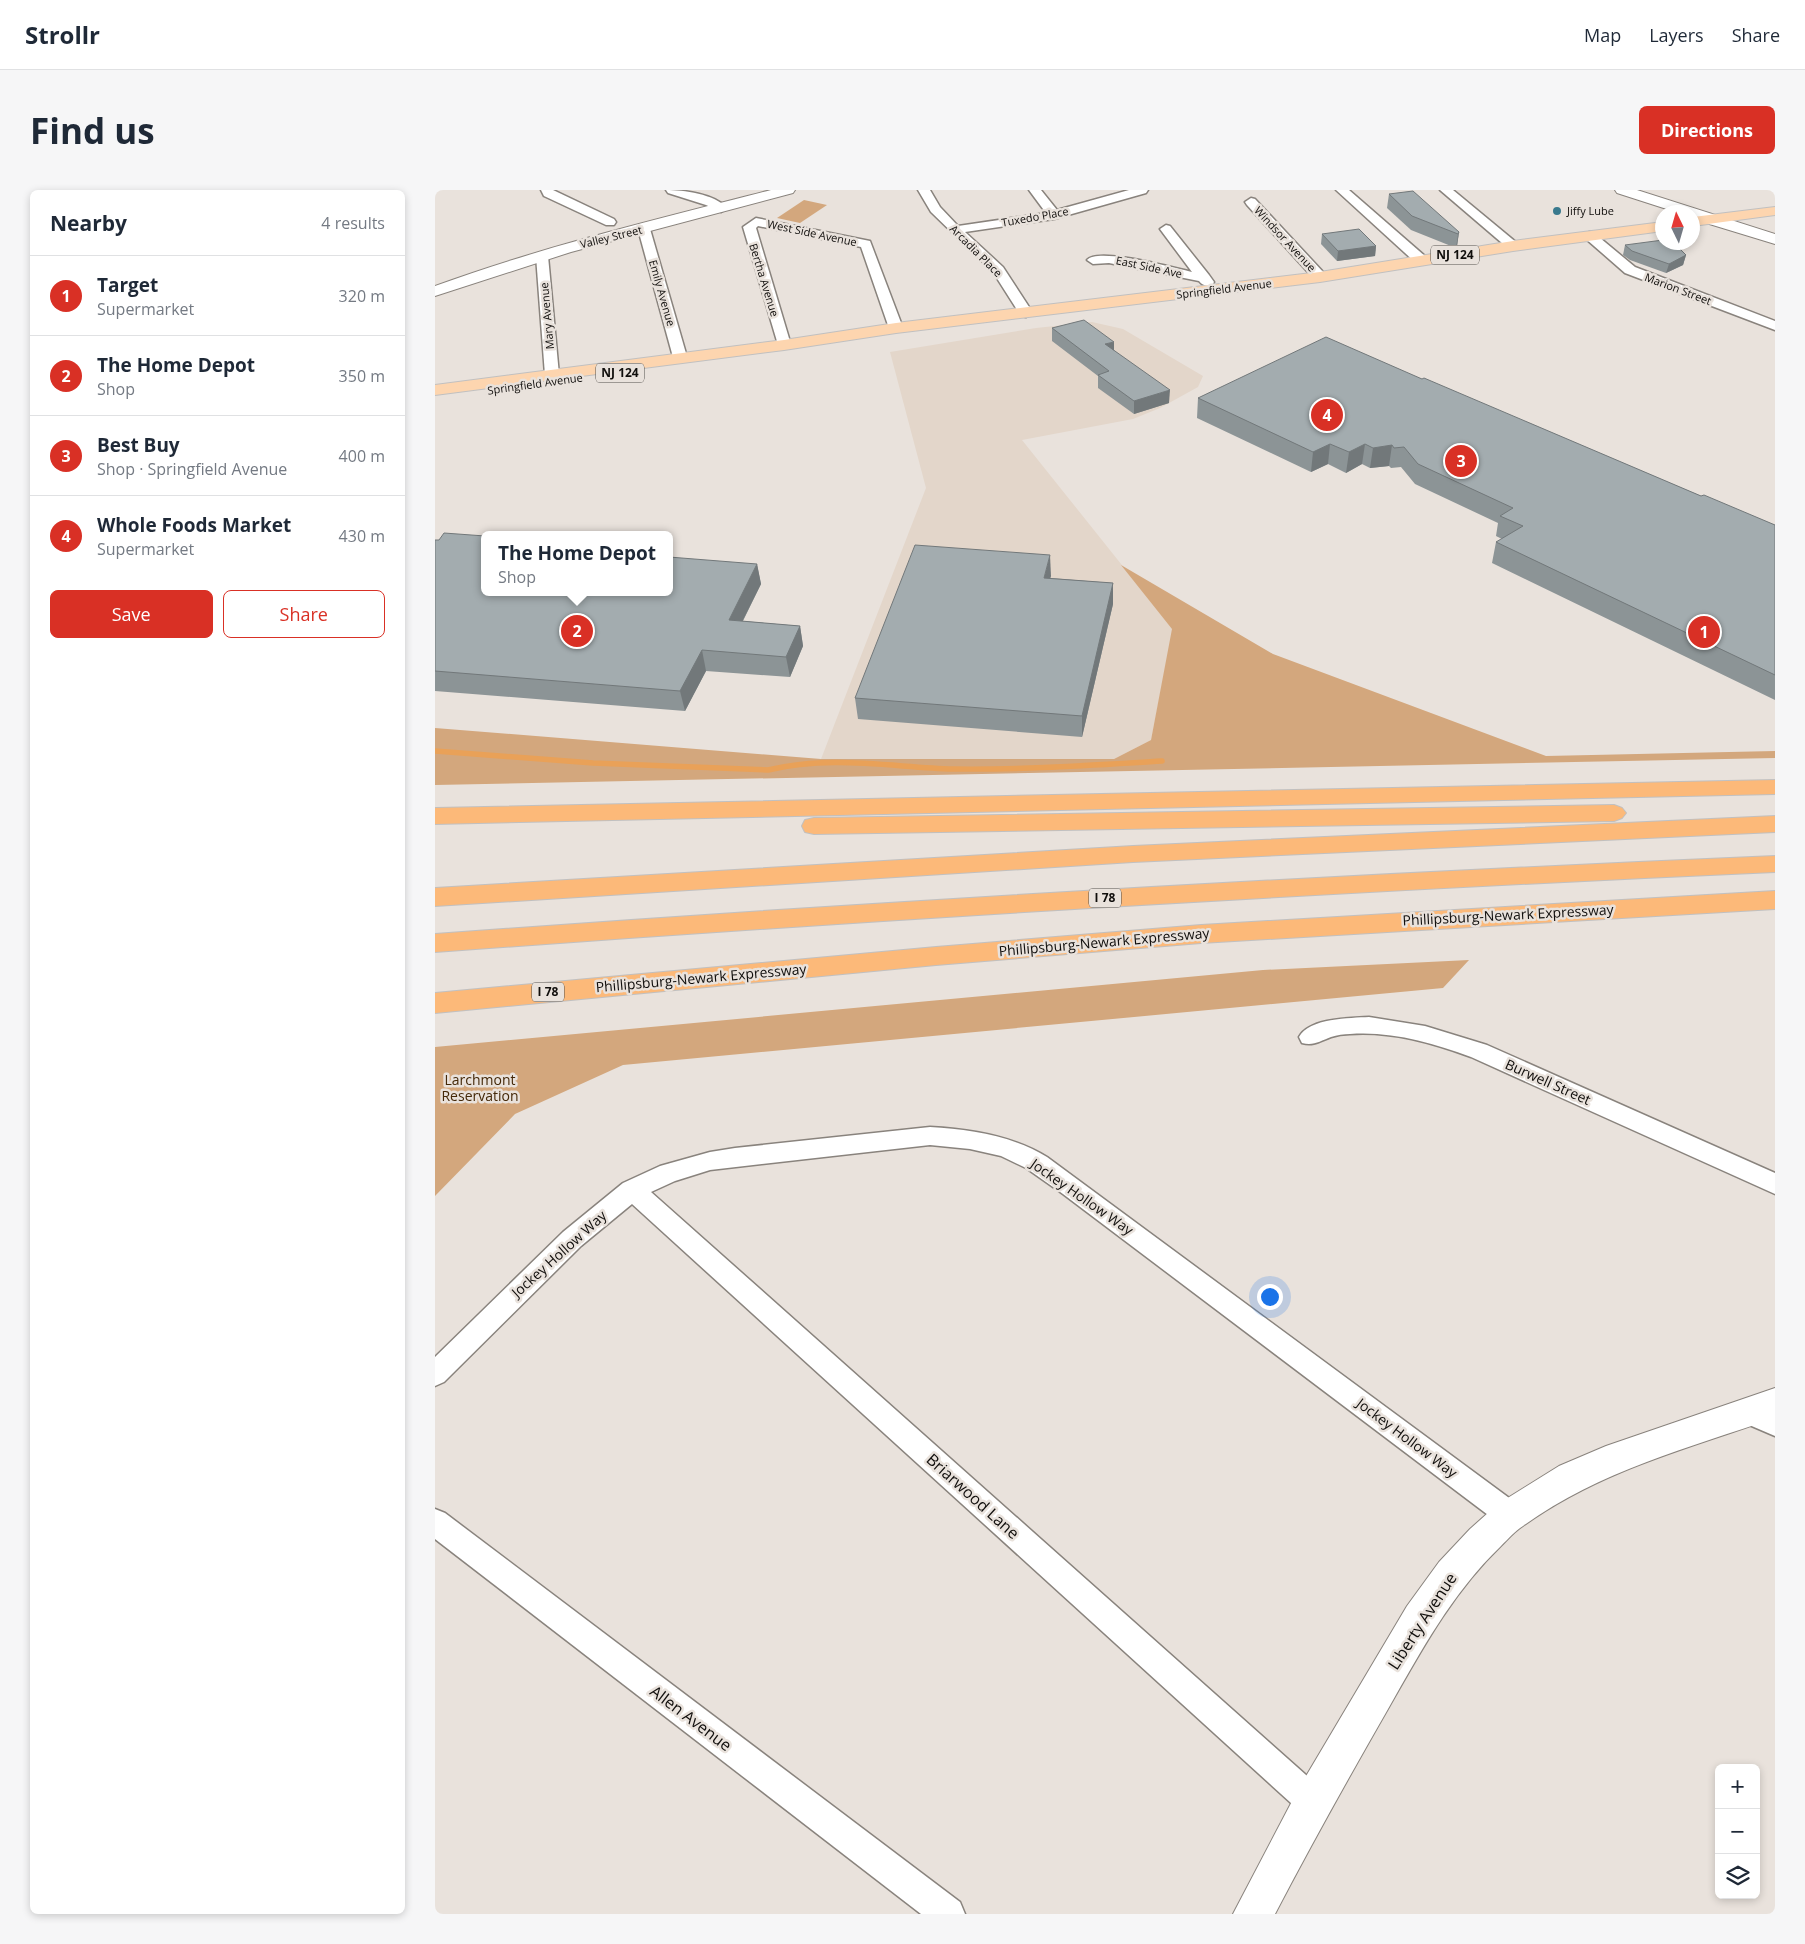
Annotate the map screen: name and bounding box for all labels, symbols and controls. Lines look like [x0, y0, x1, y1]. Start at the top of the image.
text: Strollr [25, 18, 100, 51]
text: Map [1584, 23, 1621, 47]
text: Layers [1649, 23, 1704, 47]
text: Share [1732, 23, 1780, 47]
button: Directions [1639, 106, 1775, 154]
text: Find us [30, 107, 155, 154]
street label: Tuxedo Place [1000, 203, 1070, 230]
street label: Windsor Avenue [1251, 203, 1319, 274]
place label: Jiffy Lube [1566, 203, 1614, 218]
marker: Jiffy Lube [1551, 205, 1563, 217]
north arrow [1655, 205, 1700, 250]
text: Nearby [50, 209, 127, 237]
text: 4 results [321, 212, 385, 234]
street label: West Side Avenue [766, 216, 858, 249]
street label: Arcadia Place [947, 221, 1006, 280]
street label: Valley Street [578, 222, 644, 251]
street label: Bertha Avenue [746, 241, 783, 318]
road number: NJ 124 [1431, 246, 1479, 264]
street label: East Side Ave [1115, 252, 1184, 281]
street label: Emily Avenue [646, 258, 679, 328]
street label: Marion Street [1643, 269, 1714, 308]
text: Target [97, 272, 158, 298]
street label: Springfield Avenue [1175, 275, 1273, 302]
street label: Mary Avenue [536, 282, 557, 350]
text: 1 [61, 285, 71, 307]
text: 320 m [339, 285, 385, 307]
text: Supermarket [97, 298, 194, 320]
text: The Home Depot [97, 352, 255, 378]
road number: NJ 124 [596, 364, 644, 382]
text: 2 [61, 365, 71, 387]
text: 350 m [339, 365, 385, 387]
street label: Springfield Avenue [486, 369, 584, 398]
text: Shop [97, 378, 135, 400]
pin: 4 [1311, 396, 1343, 434]
text: Best Buy [97, 432, 180, 458]
pin: 3 [1445, 442, 1477, 480]
text: 3 [61, 445, 71, 467]
text: 400 m [339, 445, 385, 467]
text: Shop · Springfield Avenue [97, 458, 287, 480]
text: Whole Foods Market [97, 512, 291, 538]
text: 4 [61, 525, 71, 547]
text: 430 m [339, 525, 385, 547]
popup [481, 531, 673, 596]
text: Supermarket [97, 538, 194, 560]
text: The Home Depot [498, 540, 656, 566]
text: Shop [498, 566, 536, 588]
button: Save [50, 590, 213, 638]
button: Share [223, 590, 385, 638]
pin: 2 [561, 612, 593, 650]
pin: 1 [1688, 613, 1720, 651]
road number: I 78 [1089, 888, 1121, 908]
street label: Phillipsburg-Newark Expressway [1402, 899, 1615, 930]
street label: Phillipsburg-Newark Expressway [998, 923, 1211, 960]
street label: Phillipsburg-Newark Expressway [595, 959, 808, 996]
road number: I 78 [532, 982, 564, 1002]
street label: Burwell Street [1502, 1054, 1594, 1109]
park label: Larchmont Reservation [441, 1070, 519, 1105]
street label: Jockey Hollow Way [1026, 1153, 1138, 1240]
street label: Jockey Hollow Way [506, 1205, 611, 1303]
your location [1257, 1284, 1283, 1310]
street label: Jockey Hollow Way [1352, 1392, 1462, 1482]
street label: Briarwood Lane [922, 1448, 1024, 1544]
street label: Liberty Avenue [1382, 1568, 1462, 1674]
street label: Allen Avenue [646, 1680, 736, 1756]
map controls [1715, 1764, 1760, 1899]
button: + [1715, 1764, 1760, 1809]
button: − [1715, 1809, 1760, 1854]
button: layers [1715, 1854, 1760, 1899]

